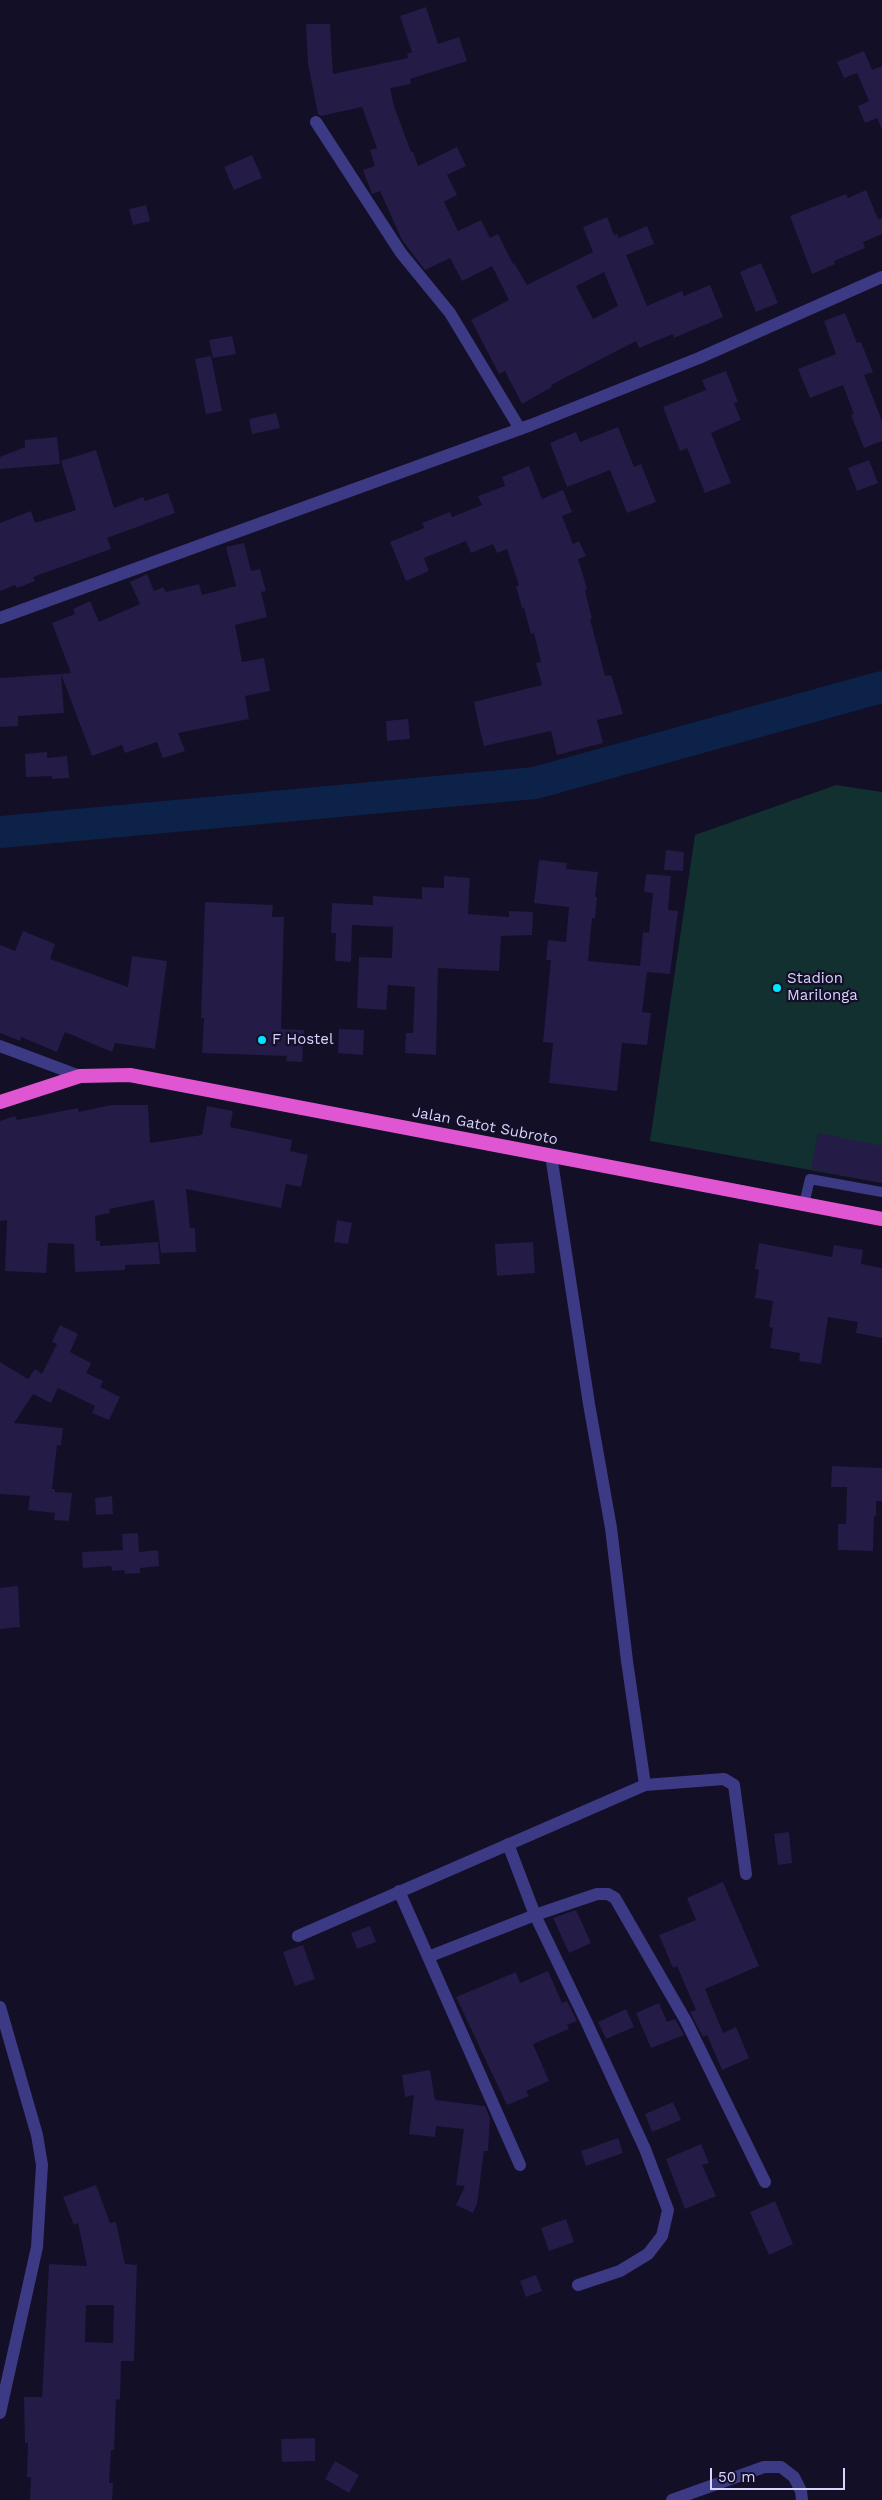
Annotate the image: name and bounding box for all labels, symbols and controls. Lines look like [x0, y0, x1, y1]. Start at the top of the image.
place label: Stadion Marilonga [787, 970, 858, 1005]
marker: Stadion Marilonga [771, 982, 783, 994]
place label: F Hostel [272, 1031, 334, 1049]
marker: F Hostel [256, 1034, 268, 1046]
street label: Jalan Gatot Subroto [411, 1103, 559, 1149]
scale bar [712, 2458, 847, 2490]
text: 50 m [718, 2468, 755, 2486]

